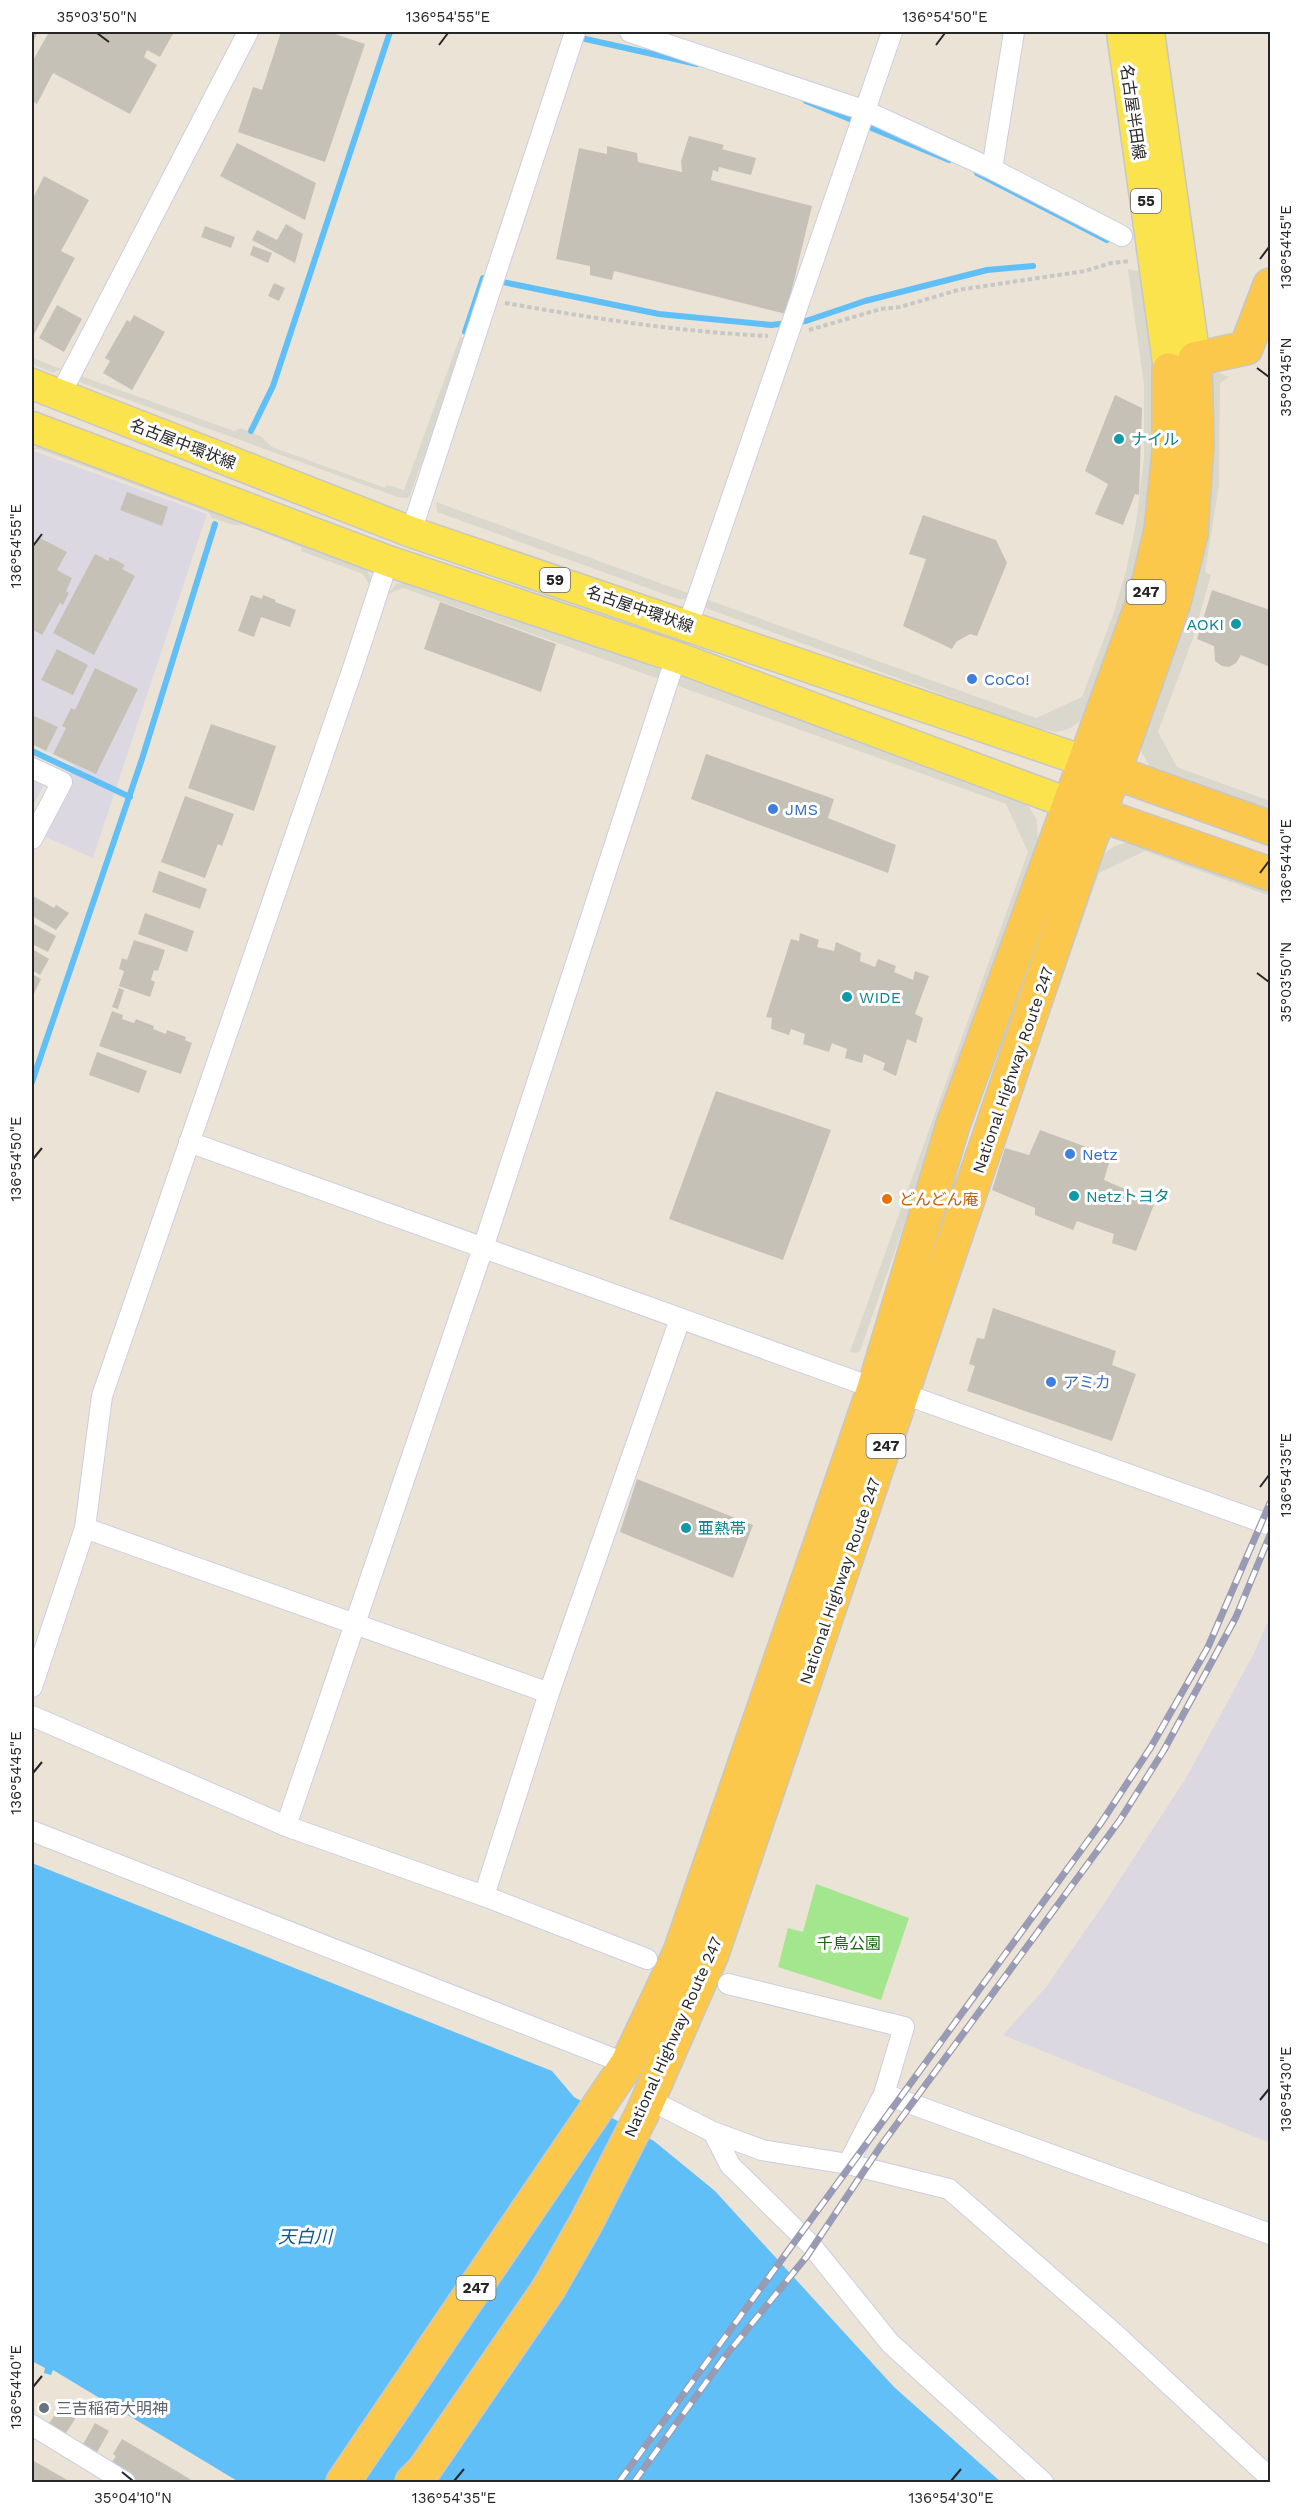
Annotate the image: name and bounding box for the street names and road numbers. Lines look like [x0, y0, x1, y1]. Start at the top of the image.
street label: 名古屋半田線 [1117, 63, 1149, 161]
road number: 55 [1131, 189, 1161, 213]
street label: 名古屋中環状線 [127, 415, 239, 473]
road number: 59 [540, 568, 570, 592]
road number: 247 [1126, 580, 1166, 604]
street label: 名古屋中環状線 [584, 582, 696, 636]
street label: National Highway Route 247 [969, 964, 1057, 1176]
road number: 247 [866, 1434, 906, 1458]
street label: National Highway Route 247 [796, 1475, 884, 1687]
street label: National Highway Route 247 [620, 1934, 726, 2140]
road number: 247 [456, 2276, 496, 2300]

